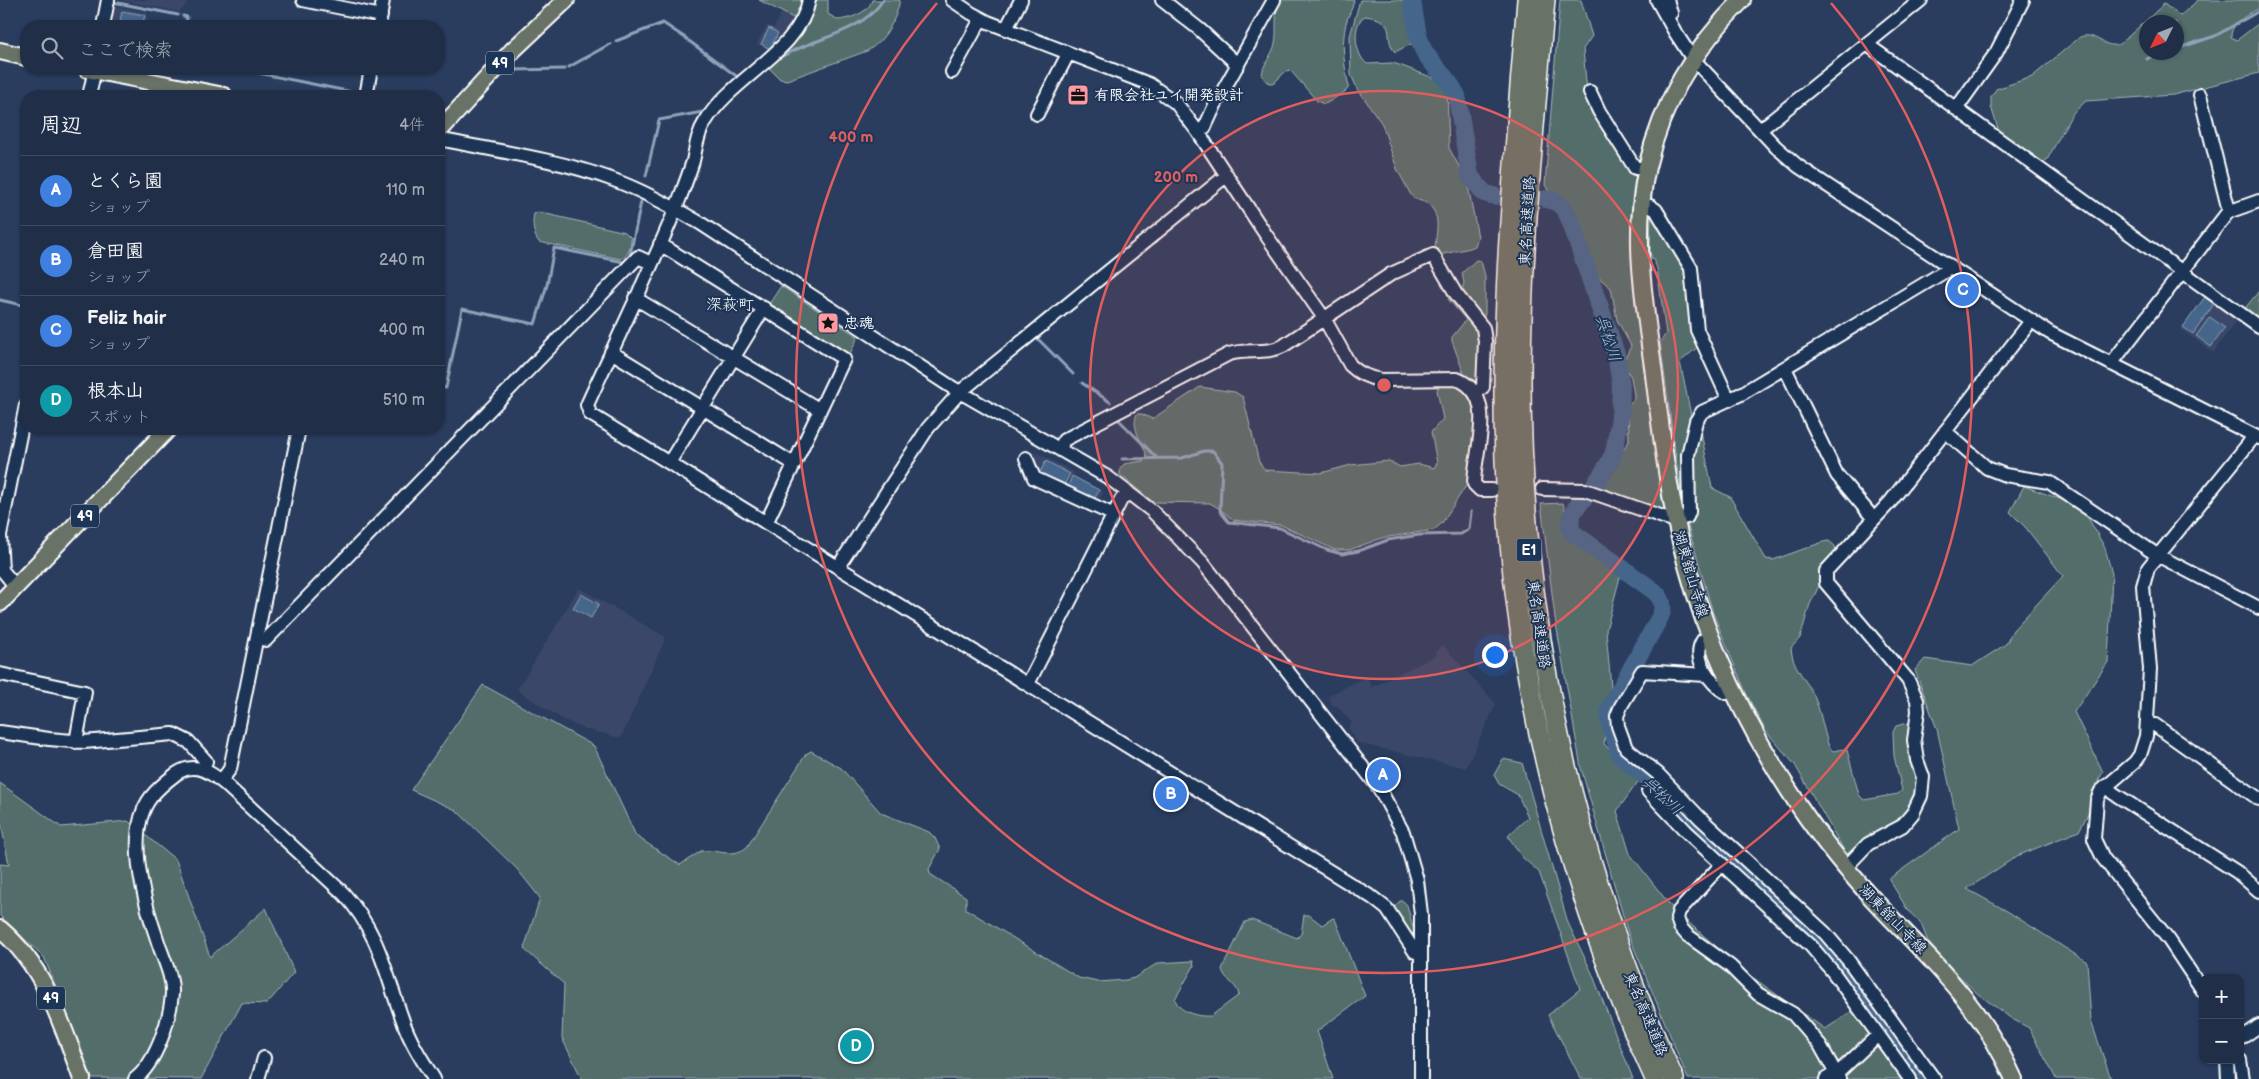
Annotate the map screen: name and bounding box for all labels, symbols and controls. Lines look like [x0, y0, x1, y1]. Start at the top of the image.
north arrow [2139, 15, 2184, 60]
search box [20, 20, 445, 75]
icon: search [38, 34, 66, 62]
text: ここで検索 [78, 39, 173, 62]
road number: 49 [486, 52, 514, 74]
office icon: 有限会社ユイ開発設計 [1066, 83, 1090, 107]
place label: 有限会社ユイ開発設計 [1094, 86, 1244, 105]
text: 周辺 [40, 113, 82, 138]
text: 4件 [399, 116, 425, 135]
text: 400 m [829, 128, 873, 147]
text: 200 m [1154, 168, 1198, 187]
text: とくら園 [87, 170, 163, 193]
street label: 東名高速道路 [1516, 176, 1539, 266]
text: A [51, 181, 61, 200]
text: 110 m [386, 181, 425, 200]
text: ショップ [87, 198, 150, 217]
text: 倉田園 [87, 240, 144, 263]
text: B [50, 251, 62, 270]
text: 240 m [379, 251, 425, 270]
text: ショップ [87, 268, 150, 287]
pin: C [1947, 271, 1979, 309]
district label: 深萩町 [706, 296, 754, 315]
text: Feliz hair [87, 307, 166, 330]
place icon: 忠魂 [816, 311, 840, 335]
water label: 呉松川 [1591, 313, 1624, 364]
place label: 忠魂 [844, 314, 874, 333]
text: C [50, 321, 62, 340]
text: 400 m [379, 321, 425, 340]
text: ショップ [87, 335, 150, 354]
centre of rings [1375, 376, 1393, 394]
text: 根本山 [87, 380, 144, 403]
text: D [50, 391, 62, 410]
text: 510 m [383, 391, 425, 410]
text: スポット [87, 408, 151, 427]
road number: 49 [71, 504, 99, 528]
street label: 湖東舘山寺線 [1669, 528, 1712, 620]
road number: E1 [1516, 538, 1542, 562]
street label: 東名高速道路 [1523, 578, 1554, 670]
your location [1482, 642, 1508, 668]
pin: A [1367, 756, 1399, 794]
water label: 呉松川 [1638, 773, 1686, 819]
pin: B [1155, 775, 1187, 813]
street label: 湖東舘山寺線 [1855, 880, 1931, 958]
street label: 東名高速道路 [1619, 969, 1672, 1059]
map controls [2199, 974, 2244, 1064]
button: + [2199, 974, 2244, 1019]
road number: 49 [37, 986, 65, 1010]
button: − [2199, 1019, 2244, 1064]
pin: D [840, 1027, 872, 1065]

